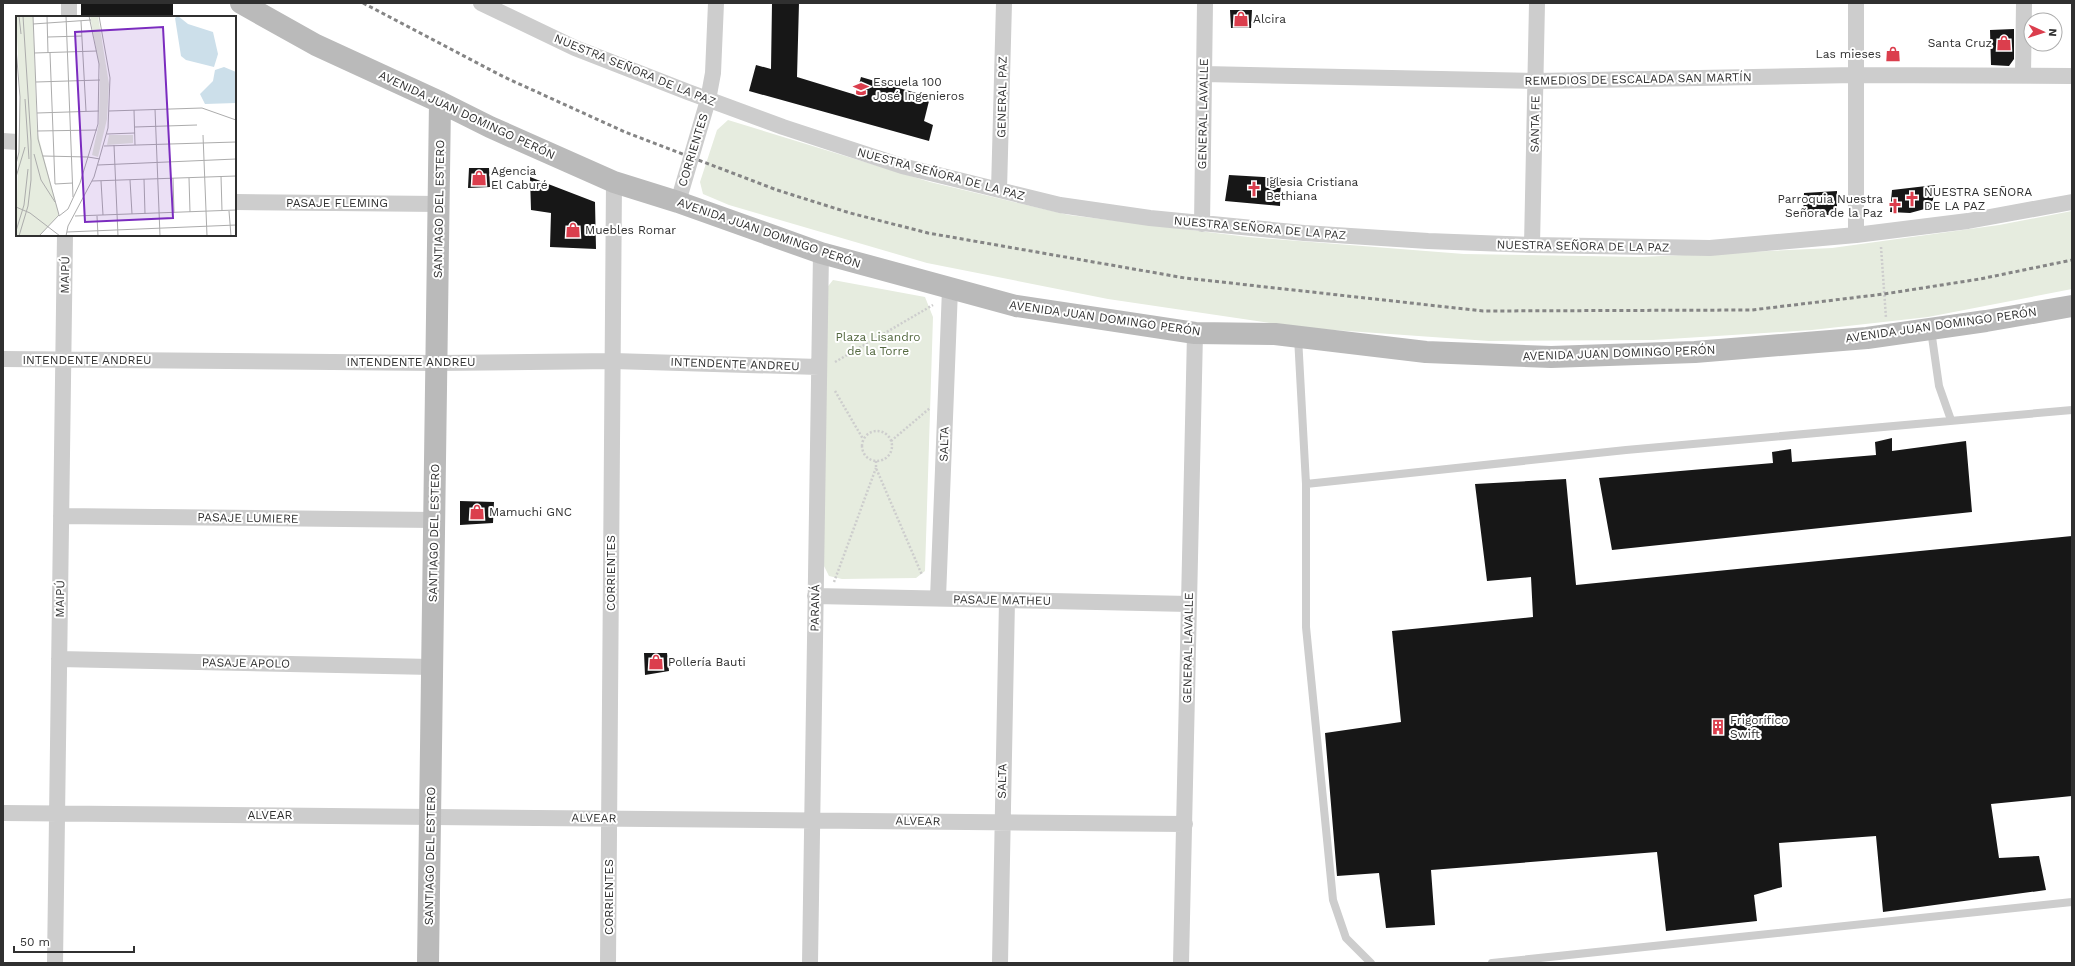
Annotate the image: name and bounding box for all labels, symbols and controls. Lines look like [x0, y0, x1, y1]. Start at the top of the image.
shop icon: Alcira [1232, 10, 1250, 28]
place label: Alcira [1253, 12, 1286, 26]
north arrow [2023, 12, 2063, 52]
inset map [16, 16, 236, 236]
text: N [2046, 28, 2059, 37]
street label: NUESTRA SEÑORA DE LA PAZ [552, 31, 718, 109]
shop icon: Santa Cruz [1995, 34, 2013, 52]
place label: Santa Cruz [1928, 36, 1992, 50]
shop icon: Las mieses [1884, 45, 1902, 63]
place label: Las mieses [1815, 47, 1881, 61]
street label: GENERAL PAZ [994, 56, 1010, 138]
street label: GENERAL LAVALLE [1195, 58, 1211, 170]
street label: AVENIDA JUAN DOMINGO PERÓN [377, 68, 557, 162]
street label: REMEDIOS DE ESCALADA SAN MARTÍN [1524, 70, 1752, 88]
place label: Escuela 100 José Ingenieros [873, 75, 964, 103]
school or university icon: Escuela 100 José Ingenieros [852, 80, 870, 98]
street label: SANTA FE [1528, 95, 1543, 153]
street label: CORRIENTES [675, 112, 711, 188]
street label: SANTIAGO DEL ESTERO [431, 140, 447, 278]
street label: NUESTRA SEÑORA DE LA PAZ [856, 145, 1026, 203]
place label: Agencia El Caburé [491, 164, 548, 192]
shop icon: Agencia El Caburé [470, 169, 488, 187]
place label: Iglesia Cristiana Bethiana [1266, 175, 1359, 203]
church icon: Iglesia Cristiana Bethiana [1245, 180, 1263, 198]
place label: NUESTRA SEÑORA DE LA PAZ [1924, 185, 2032, 213]
church icon: NUESTRA SEÑORA DE LA PAZ [1903, 190, 1921, 208]
place label: Parroquia Nuestra Señora de la Paz [1777, 192, 1883, 220]
street label: AVENIDA JUAN DOMINGO PERÓN [675, 195, 863, 271]
street label: PASAJE FLEMING [286, 196, 388, 210]
church icon: Parroquia Nuestra Señora de la Paz [1886, 197, 1904, 215]
street label: NUESTRA SEÑORA DE LA PAZ [1173, 213, 1347, 243]
shop icon: Muebles Romar [564, 221, 582, 239]
place label: Muebles Romar [585, 223, 676, 237]
street label: NUESTRA SEÑORA DE LA PAZ [1496, 237, 1670, 255]
street label: MAIPÚ [58, 256, 72, 294]
street label: AVENIDA JUAN DOMINGO PERÓN [1008, 298, 1202, 338]
street label: AVENIDA JUAN DOMINGO PERÓN [1844, 305, 2038, 345]
park label: Plaza Lisandro de la Torre [835, 330, 921, 358]
street label: AVENIDA JUAN DOMINGO PERÓN [1522, 343, 1716, 363]
street label: INTENDENTE ANDREU [22, 353, 152, 367]
street label: INTENDENTE ANDREU [346, 355, 476, 369]
street label: INTENDENTE ANDREU [670, 355, 800, 373]
street label: SALTA [936, 426, 952, 462]
street label: SANTIAGO DEL ESTERO [426, 464, 442, 602]
shop icon: Mamuchi GNC [468, 503, 486, 521]
place label: Mamuchi GNC [489, 505, 572, 519]
street label: PASAJE LUMIERE [197, 510, 299, 526]
street label: CORRIENTES [604, 535, 618, 611]
street label: MAIPÚ [53, 580, 67, 618]
street label: PARANÁ [808, 584, 822, 632]
street label: PASAJE MATHEU [953, 592, 1051, 608]
street label: GENERAL LAVALLE [1180, 592, 1196, 704]
shop icon: Pollería Bauti [647, 653, 665, 671]
street label: PASAJE APOLO [202, 655, 290, 671]
place label: Pollería Bauti [668, 655, 746, 669]
place label: Frigorífico Swift [1730, 713, 1788, 741]
building icon: Frigorífico Swift [1709, 718, 1727, 736]
street label: SALTA [995, 763, 1009, 799]
street label: SANTIAGO DEL ESTERO [422, 787, 438, 925]
street label: ALVEAR [247, 808, 293, 822]
street label: ALVEAR [571, 811, 617, 825]
street label: ALVEAR [895, 814, 941, 828]
street label: CORRIENTES [602, 859, 616, 935]
scale bar [14, 928, 134, 954]
text: 50 m [20, 935, 50, 949]

